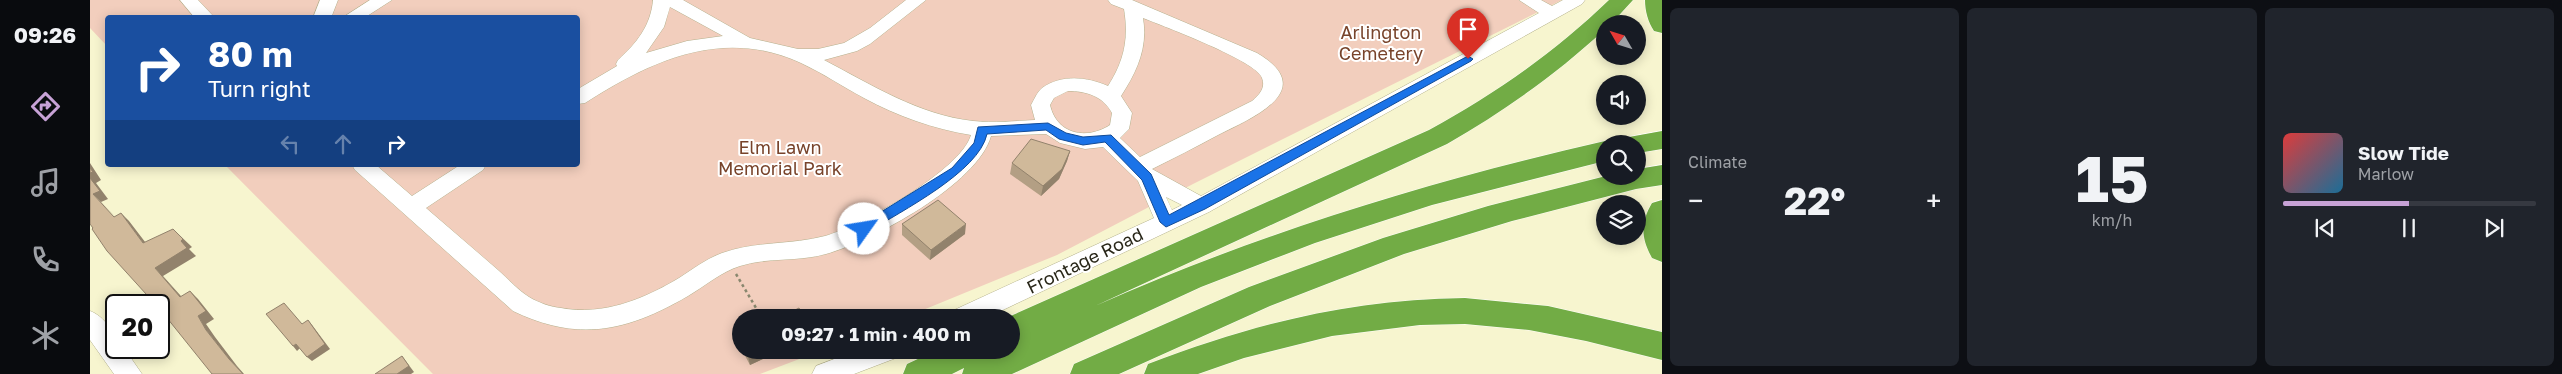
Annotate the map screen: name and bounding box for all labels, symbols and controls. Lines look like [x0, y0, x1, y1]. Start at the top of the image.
pin [1447, 8, 1489, 59]
icon: arrive [1454, 15, 1482, 43]
north arrow [1596, 15, 1646, 65]
map controls [1596, 15, 1646, 245]
text: 09:26 [14, 21, 76, 48]
park label: Arlington Cemetery [1339, 21, 1423, 64]
text: 80 m [208, 33, 293, 75]
icon: right [125, 35, 190, 100]
text: Turn right [208, 75, 311, 102]
button: sound [1596, 75, 1646, 125]
icon: directions [28, 89, 63, 124]
icon: left [276, 130, 304, 158]
icon: ahead [329, 130, 357, 158]
icon: right [382, 130, 410, 158]
button: search [1596, 135, 1646, 185]
park label: Elm Lawn Memorial Park [718, 136, 842, 179]
text: 15 [2075, 138, 2149, 216]
text: Slow Tide [2358, 141, 2449, 164]
text: Climate [1688, 152, 1747, 172]
text: Marlow [2358, 164, 2414, 184]
icon: music [28, 165, 63, 200]
text: 22° [1784, 178, 1845, 223]
text: − [1688, 184, 1703, 217]
text: + [1926, 184, 1941, 217]
button: layers [1596, 195, 1646, 245]
position arrow [837, 202, 889, 254]
text: km/h [2092, 210, 2132, 230]
icon: previous [2311, 214, 2339, 242]
icon: pause [2395, 214, 2423, 242]
icon: next [2480, 214, 2508, 242]
street label: Frontage Road [1023, 222, 1146, 298]
icon: phone [28, 242, 63, 277]
speed limit sign: 20 [105, 294, 170, 359]
icon: climate [28, 318, 63, 353]
text: 09:27 · 1 min · 400 m [781, 322, 971, 345]

